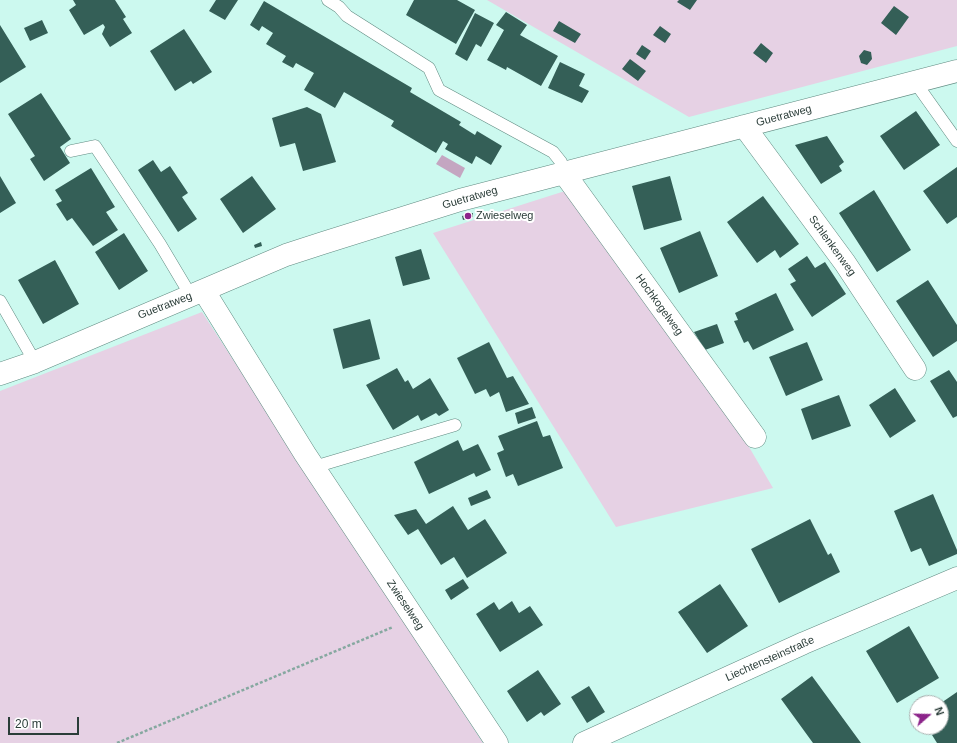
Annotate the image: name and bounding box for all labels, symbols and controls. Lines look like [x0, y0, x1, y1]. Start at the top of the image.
street label: Guetratweg [755, 102, 813, 130]
street label: Guetratweg [441, 184, 499, 212]
place label: Zwieselweg [476, 209, 533, 223]
marker: Zwieselweg [463, 211, 473, 221]
street label: Schlenkenweg [806, 213, 858, 279]
street label: Hochkogelweg [632, 272, 686, 338]
street label: Guetratweg [136, 290, 194, 322]
street label: Zwieselweg [383, 577, 427, 633]
street label: Liechtensteinstraße [723, 633, 817, 685]
north arrow [909, 695, 949, 735]
text: N [932, 705, 946, 717]
scale bar [10, 709, 81, 735]
text: 20 m [15, 717, 42, 731]

